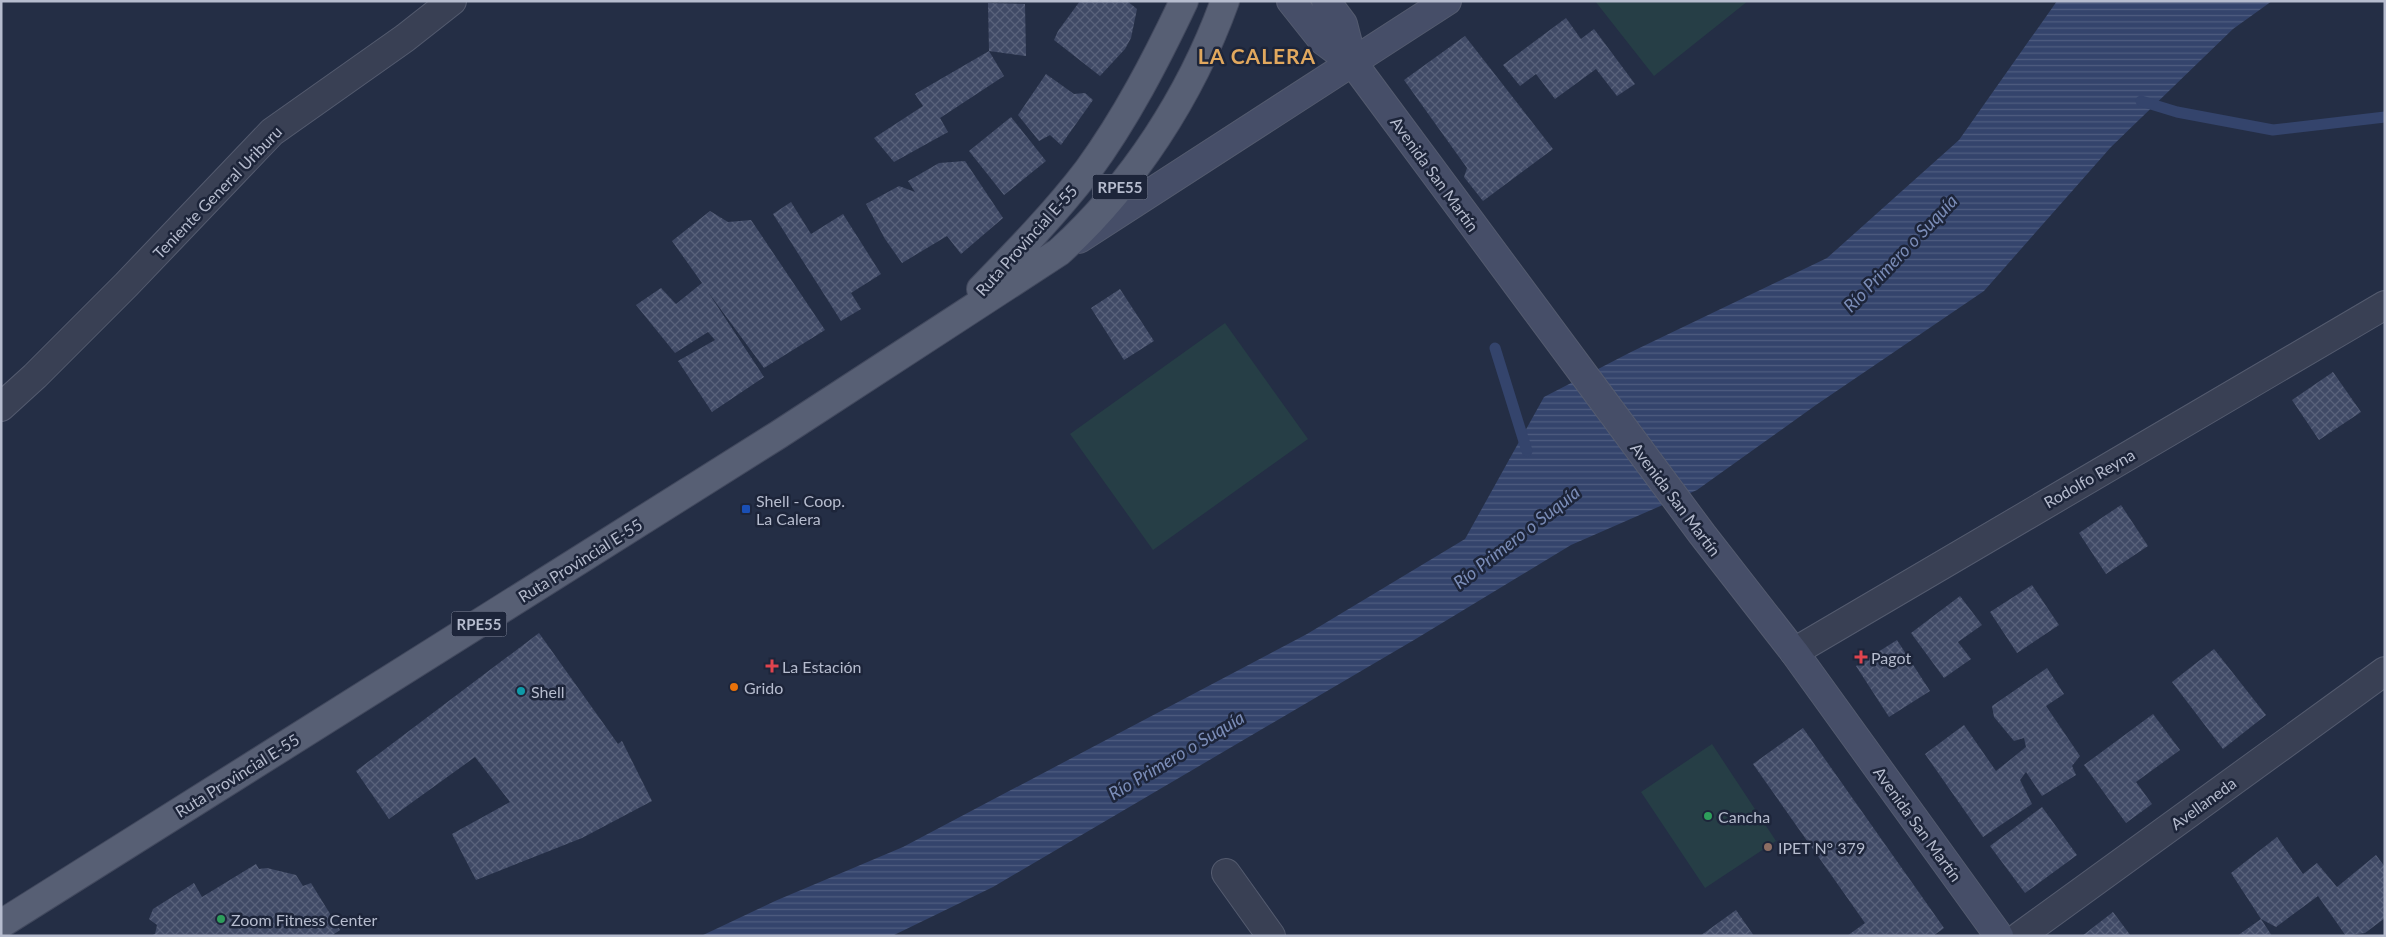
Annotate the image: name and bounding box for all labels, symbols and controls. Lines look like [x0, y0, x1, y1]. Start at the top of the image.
district label: LA CALERA [1198, 43, 1316, 68]
street label: Avenida San Martín [1387, 113, 1483, 235]
street label: Teniente General Uriburu [149, 122, 285, 262]
road number: RPE55 [1092, 174, 1148, 200]
street label: Ruta Provincial E-55 [971, 181, 1081, 299]
water label: Río Primero o Suquía [1838, 190, 1962, 316]
street label: Avenida San Martín [1627, 439, 1725, 559]
street label: Rodolfo Reyna [2040, 444, 2138, 512]
water label: Río Primero o Suquía [1448, 481, 1584, 593]
place label: Shell - Coop. La Calera [756, 491, 845, 528]
marker: Shell - Coop. La Calera [740, 503, 752, 515]
street label: Ruta Provincial E-55 [515, 514, 645, 606]
road number: RPE55 [452, 612, 506, 636]
place label: Pagot [1871, 648, 1911, 667]
marker: Pagot [1855, 651, 1867, 663]
place label: La Estación [782, 657, 861, 676]
marker: La Estación [766, 660, 778, 672]
place label: Grido [744, 678, 783, 697]
marker: Grido [728, 681, 740, 693]
place label: Shell [531, 682, 564, 701]
marker: Shell [515, 685, 527, 697]
water label: Río Primero o Suquía [1104, 706, 1248, 804]
street label: Ruta Provincial E-55 [172, 729, 302, 821]
street label: Avenida San Martín [1870, 763, 1966, 885]
street label: Avellaneda [2166, 773, 2240, 833]
place label: Cancha [1718, 807, 1770, 826]
marker: Cancha [1702, 810, 1714, 822]
place label: IPET N° 379 [1778, 838, 1865, 857]
marker: IPET N° 379 [1762, 841, 1774, 853]
place label: Zoom Fitness Center [231, 910, 378, 929]
marker: Zoom Fitness Center [215, 913, 227, 925]

